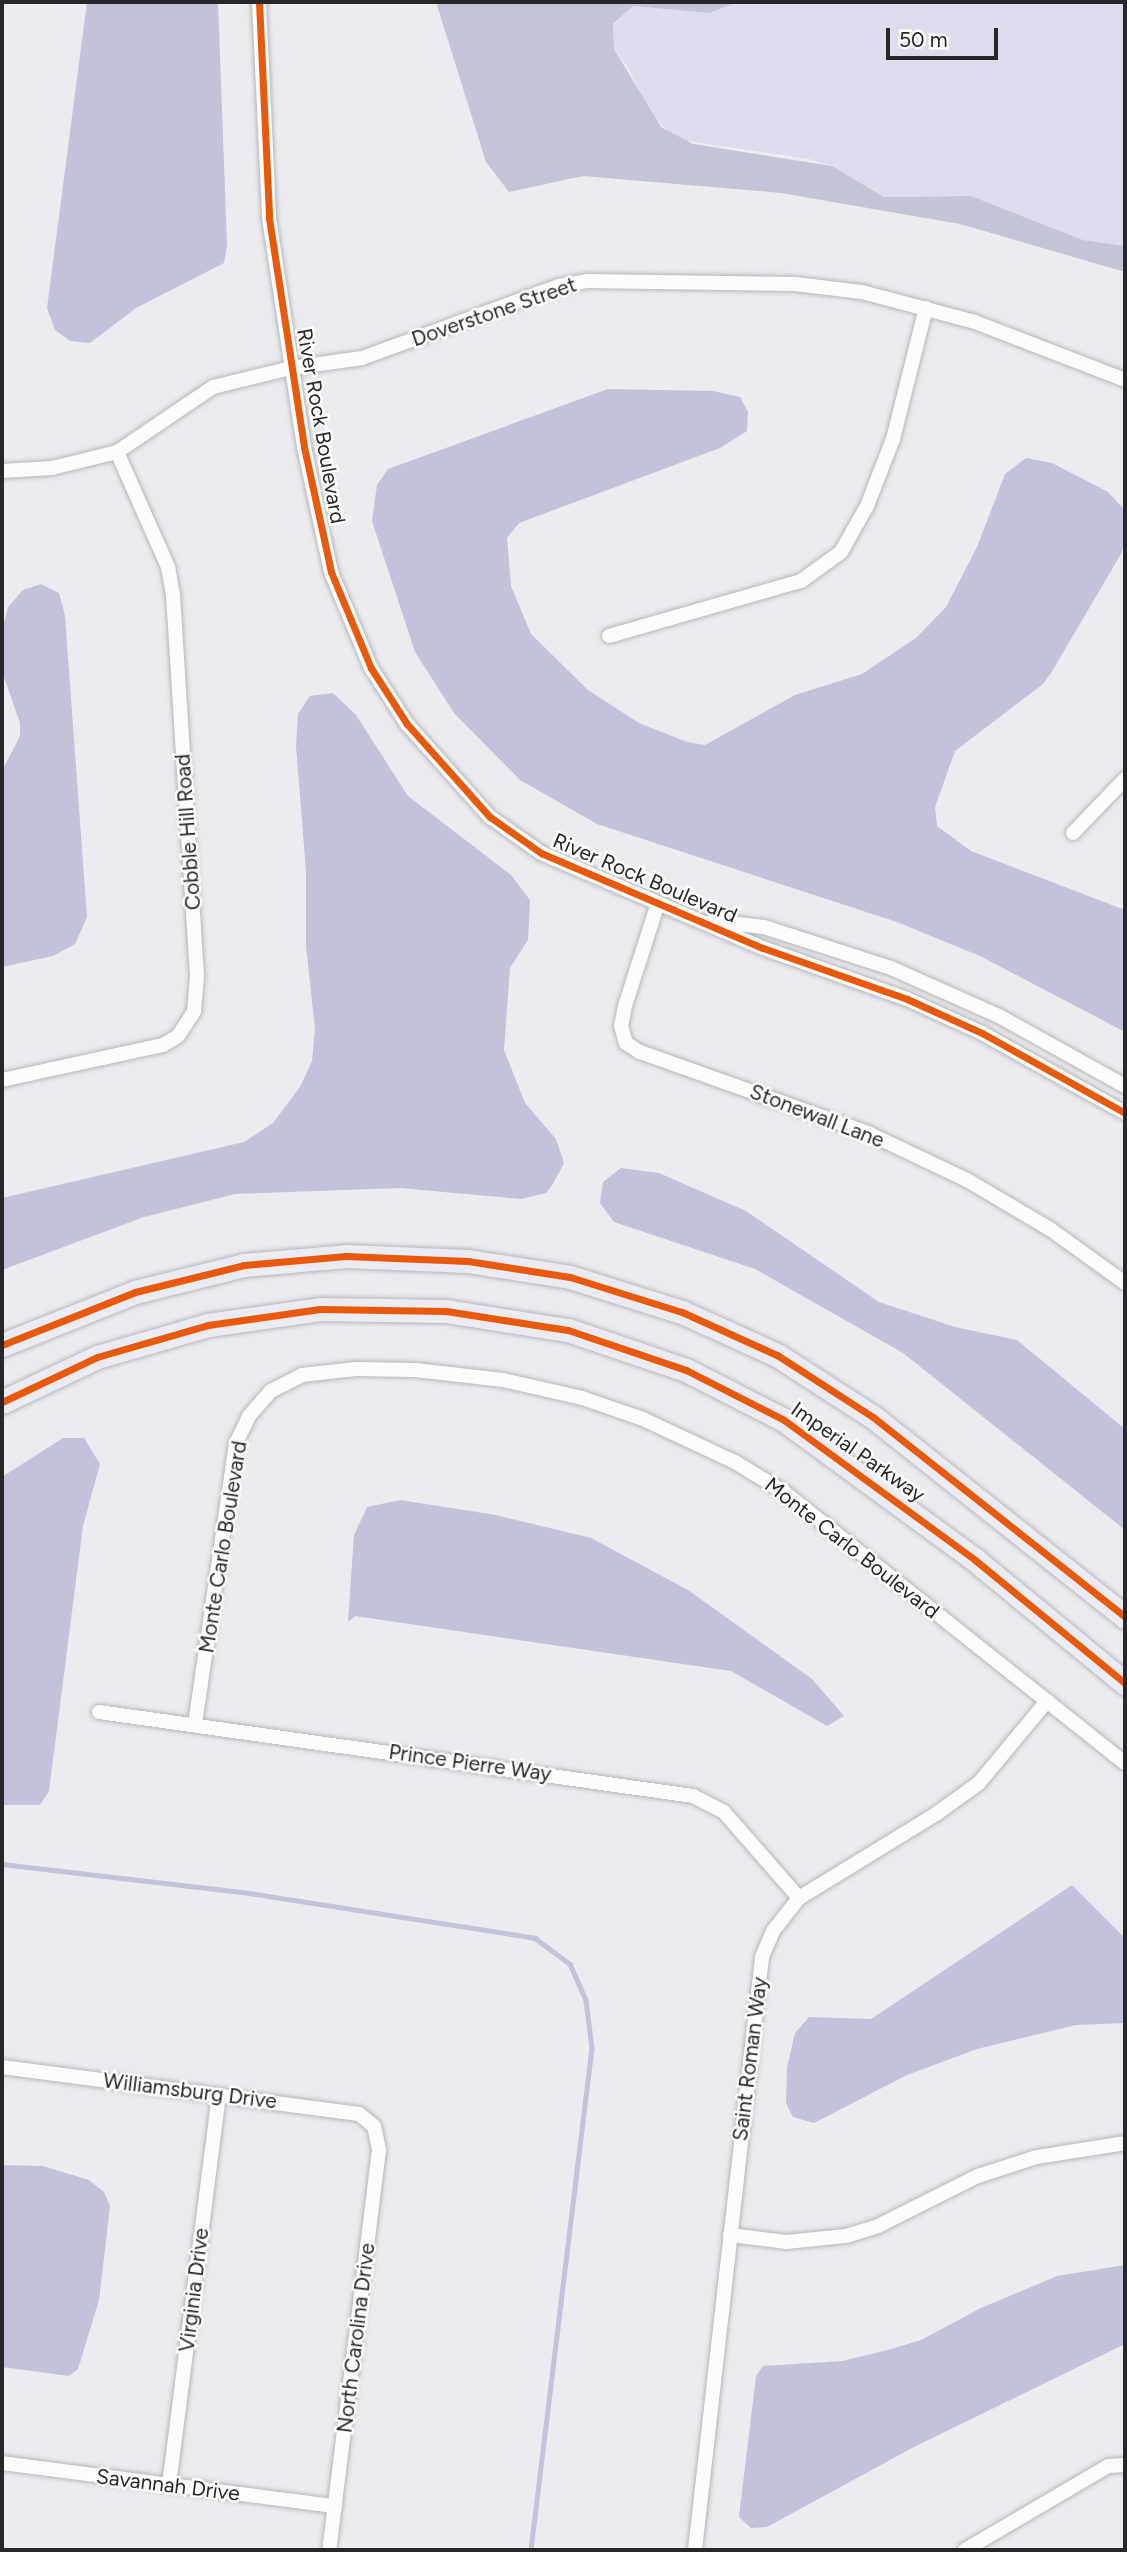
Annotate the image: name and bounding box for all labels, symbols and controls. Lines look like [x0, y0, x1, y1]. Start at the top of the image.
scale bar [889, 14, 1001, 58]
text: 50 m [899, 27, 948, 52]
street label: Doverstone Street [408, 272, 580, 352]
street label: River Rock Boulevard [291, 326, 351, 526]
street label: Cobble Hill Road [170, 753, 206, 911]
street label: River Rock Boulevard [549, 828, 741, 928]
street label: Stonewall Lane [746, 1079, 888, 1153]
street label: Imperial Parkway [786, 1396, 930, 1508]
street label: Monte Carlo Boulevard [194, 1439, 252, 1655]
street label: Monte Carlo Boulevard [760, 1472, 944, 1624]
street label: Prince Pierre Way [387, 1739, 553, 1787]
street label: Saint Roman Way [727, 1976, 773, 2142]
street label: Williamsburg Drive [102, 2068, 278, 2114]
street label: Virginia Drive [174, 2227, 214, 2353]
street label: North Carolina Drive [332, 2242, 380, 2434]
street label: Savannah Drive [95, 2464, 241, 2506]

